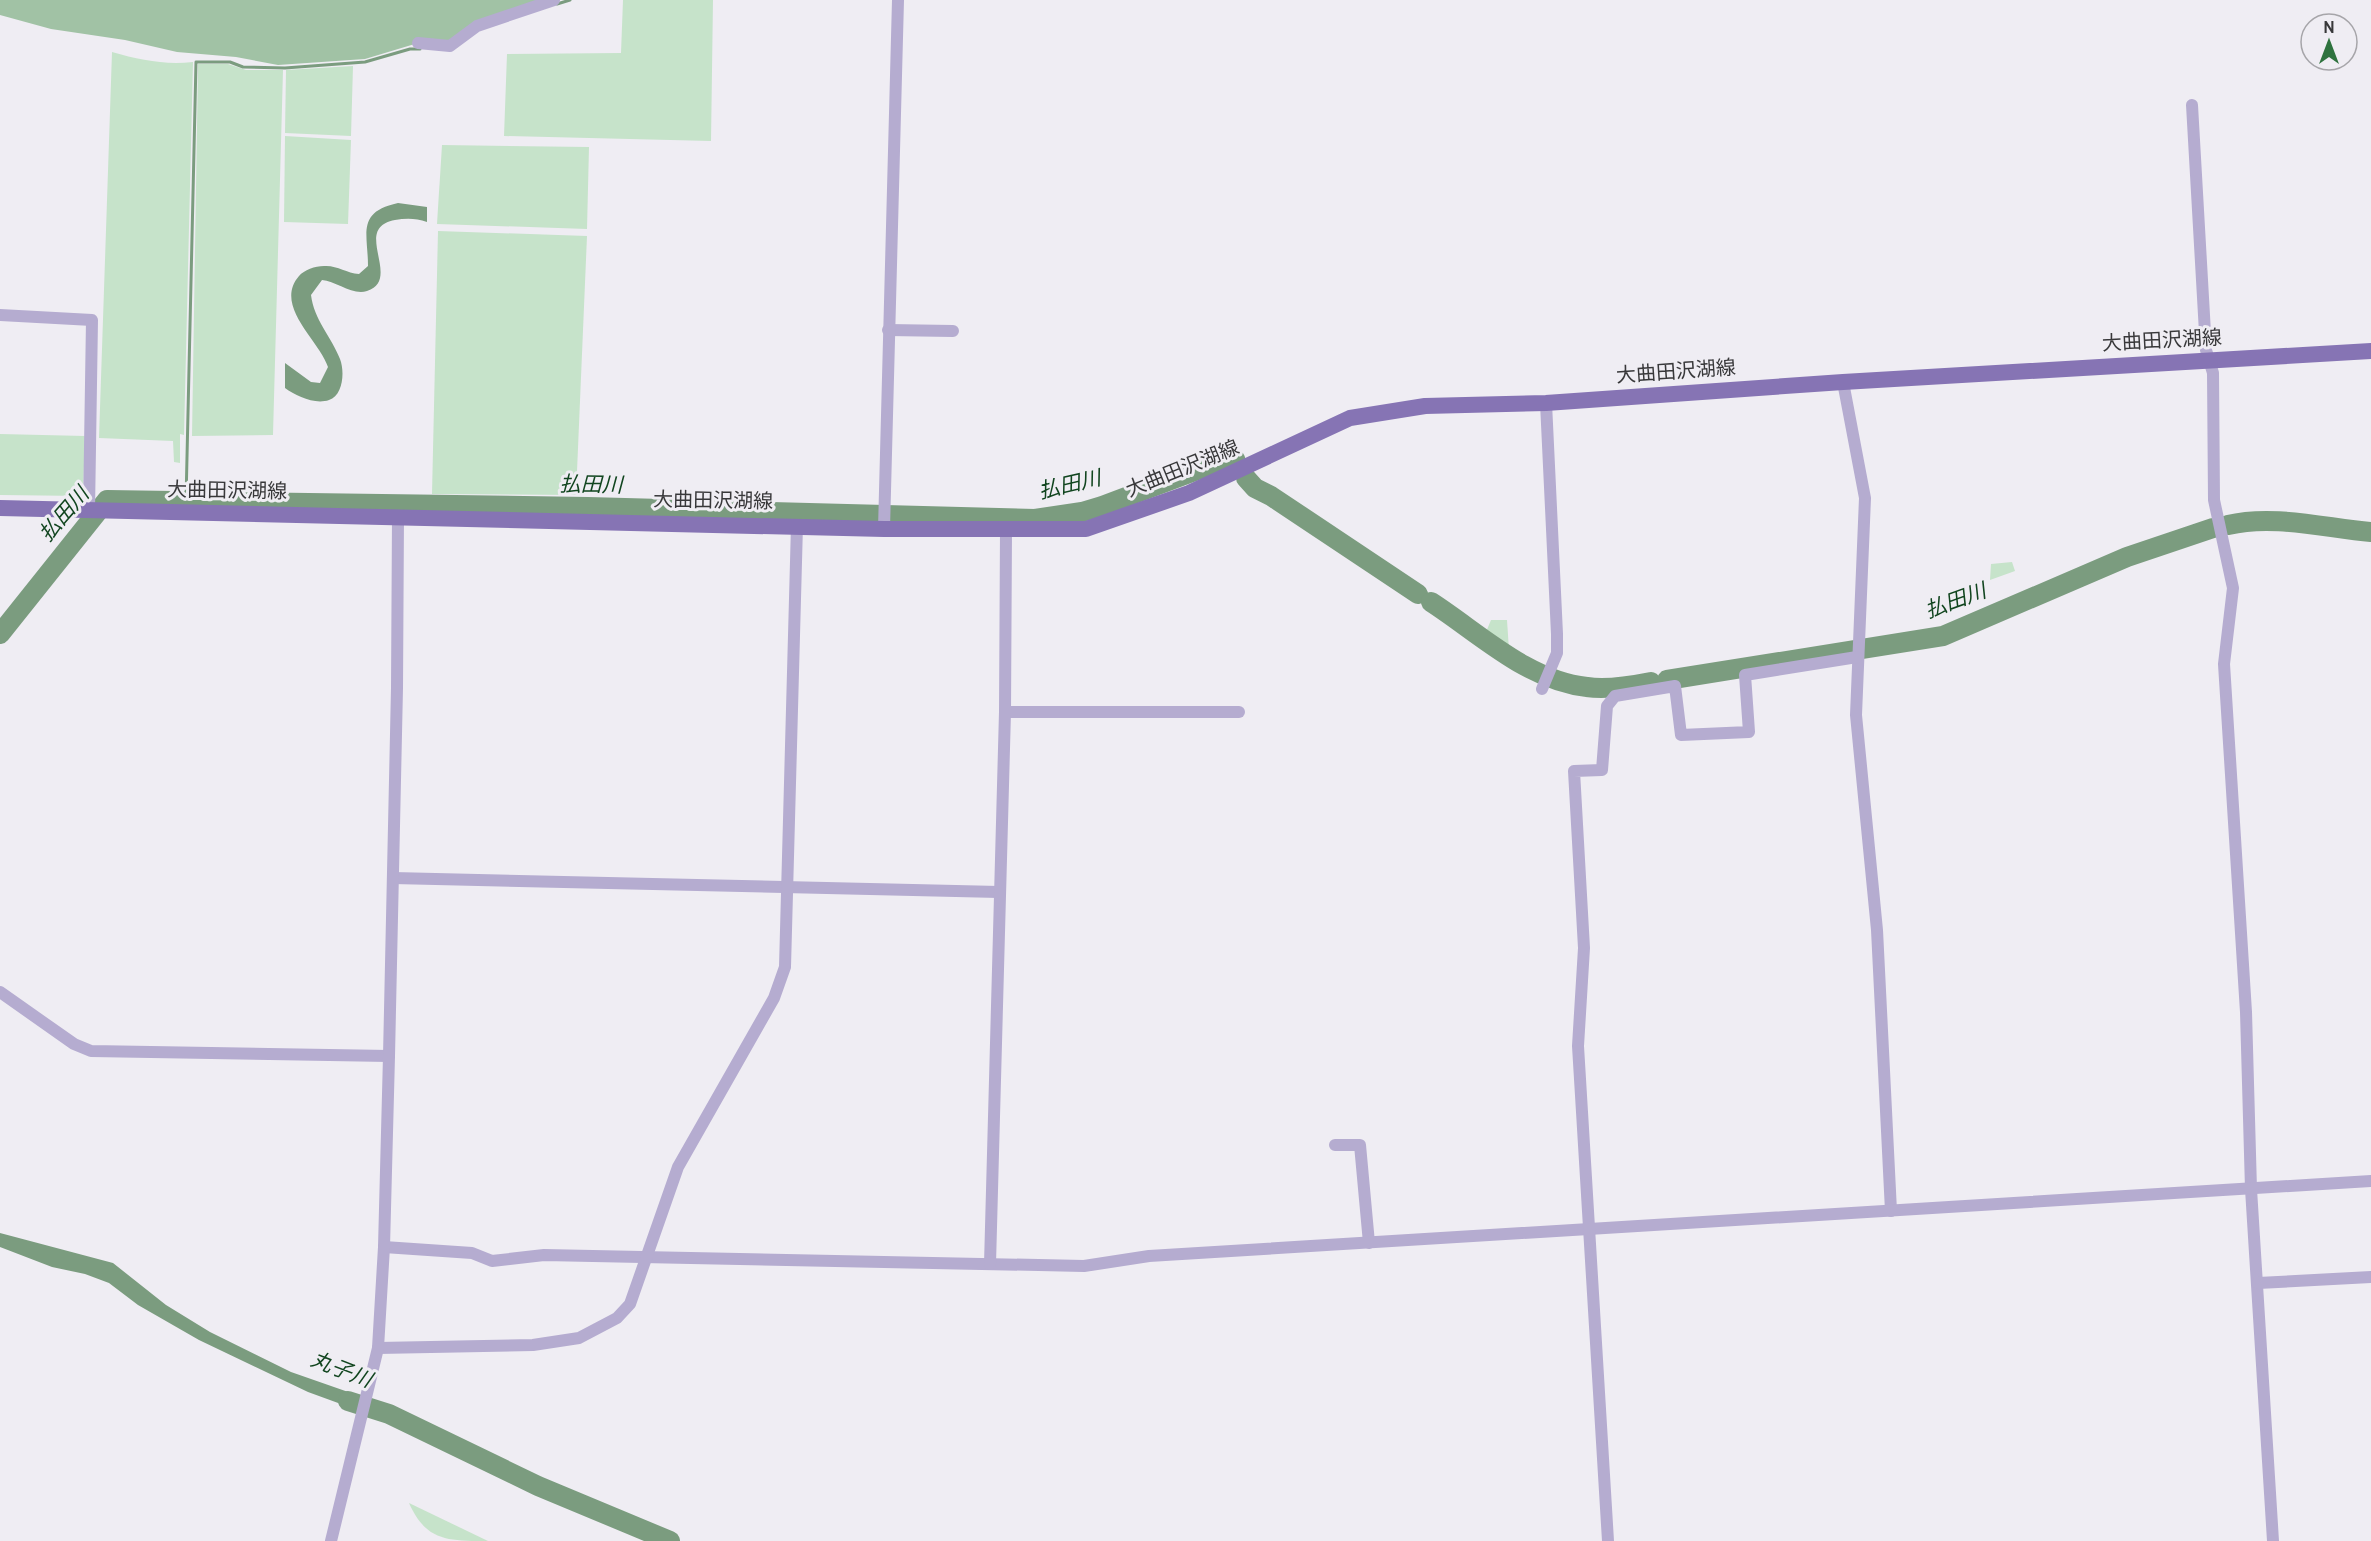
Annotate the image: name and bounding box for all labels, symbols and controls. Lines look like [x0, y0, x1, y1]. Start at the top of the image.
north arrow [2299, 12, 2359, 72]
text: N [2323, 19, 2335, 39]
street label: 大曲田沢湖線 [2101, 326, 2223, 358]
street label: 大曲田沢湖線 [1615, 356, 1737, 390]
street label: 大曲田沢湖線 [1122, 435, 1244, 505]
water label: 払田川 [1036, 465, 1106, 506]
water label: 払田川 [559, 472, 625, 500]
street label: 大曲田沢湖線 [167, 478, 287, 506]
water label: 払田川 [34, 481, 97, 548]
street label: 大曲田沢湖線 [653, 488, 773, 516]
water label: 払田川 [1922, 578, 1992, 625]
water label: 丸子川 [307, 1347, 377, 1396]

